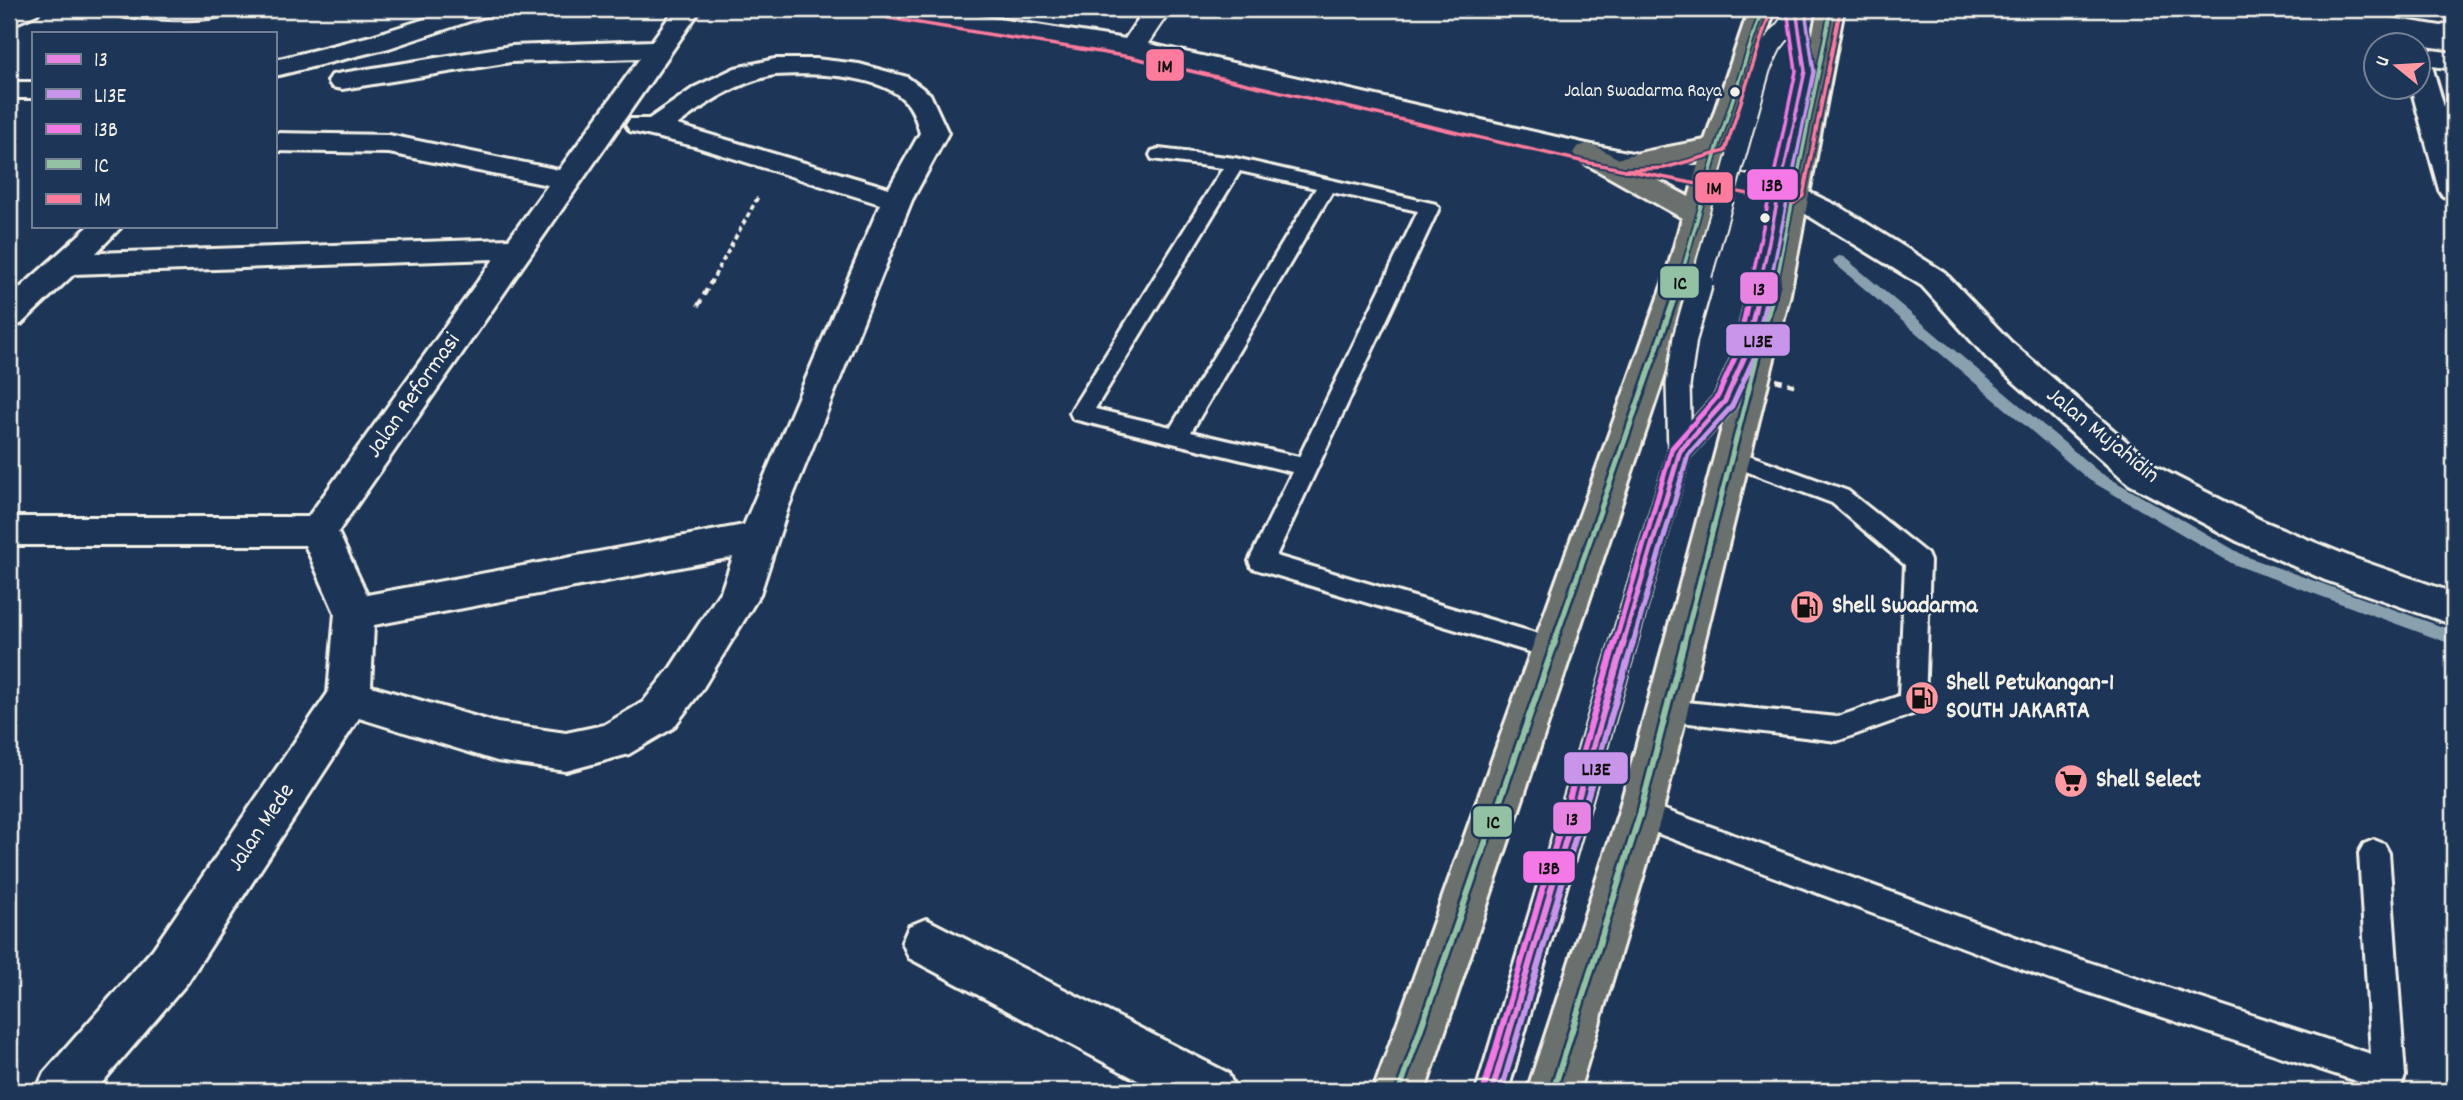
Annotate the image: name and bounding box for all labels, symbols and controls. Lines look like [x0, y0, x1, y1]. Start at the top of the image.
legend [32, 32, 276, 228]
north arrow [2362, 32, 2432, 102]
text: 13 [94, 47, 108, 77]
line badge: 1M [1145, 48, 1185, 82]
text: U [2370, 53, 2398, 70]
text: 1M [1157, 55, 1173, 82]
place label: Jalan Swadarma Raya [1564, 79, 1723, 106]
text: L13E [94, 83, 127, 113]
marker: Jalan Swadarma Raya [1728, 85, 1742, 99]
text: 13B [94, 117, 118, 147]
text: 1C [94, 153, 109, 183]
line badge: 13B [1746, 168, 1799, 201]
line badge: 1M [1694, 171, 1734, 204]
text: 13B [1761, 174, 1783, 201]
text: 1M [1706, 177, 1722, 204]
text: 1M [94, 187, 111, 217]
unlabelled marker [1758, 211, 1772, 225]
line badge: 1C [1659, 265, 1700, 299]
line badge: 13 [1739, 271, 1779, 305]
text: 1C [1673, 272, 1687, 299]
text: 13 [1753, 278, 1765, 305]
line badge: L13E [1725, 323, 1791, 357]
street label: Jalan Reformasi [358, 326, 470, 466]
text: L13E [1744, 330, 1773, 357]
street label: Jalan Mujahidin [2038, 379, 2166, 493]
fuel station icon: Shell Swadarma [1788, 588, 1826, 626]
place label: Shell Swadarma [1832, 590, 1978, 624]
place label: Shell Petukangan-1 SOUTH JAKARTA [1946, 667, 2114, 729]
fuel station icon: Shell Petukangan-1 SOUTH JAKARTA [1903, 679, 1941, 717]
line badge: L13E [1563, 751, 1629, 785]
text: L13E [1582, 758, 1611, 785]
supermarket icon: Shell Select [2052, 762, 2090, 800]
place label: Shell Select [2096, 764, 2201, 798]
street label: Jalan Mede [220, 777, 304, 879]
line badge: 13 [1552, 801, 1592, 835]
line badge: 1C [1472, 805, 1513, 838]
text: 13 [1566, 808, 1578, 835]
text: 1C [1486, 811, 1500, 838]
line badge: 13B [1522, 850, 1576, 884]
text: 13B [1538, 857, 1560, 884]

